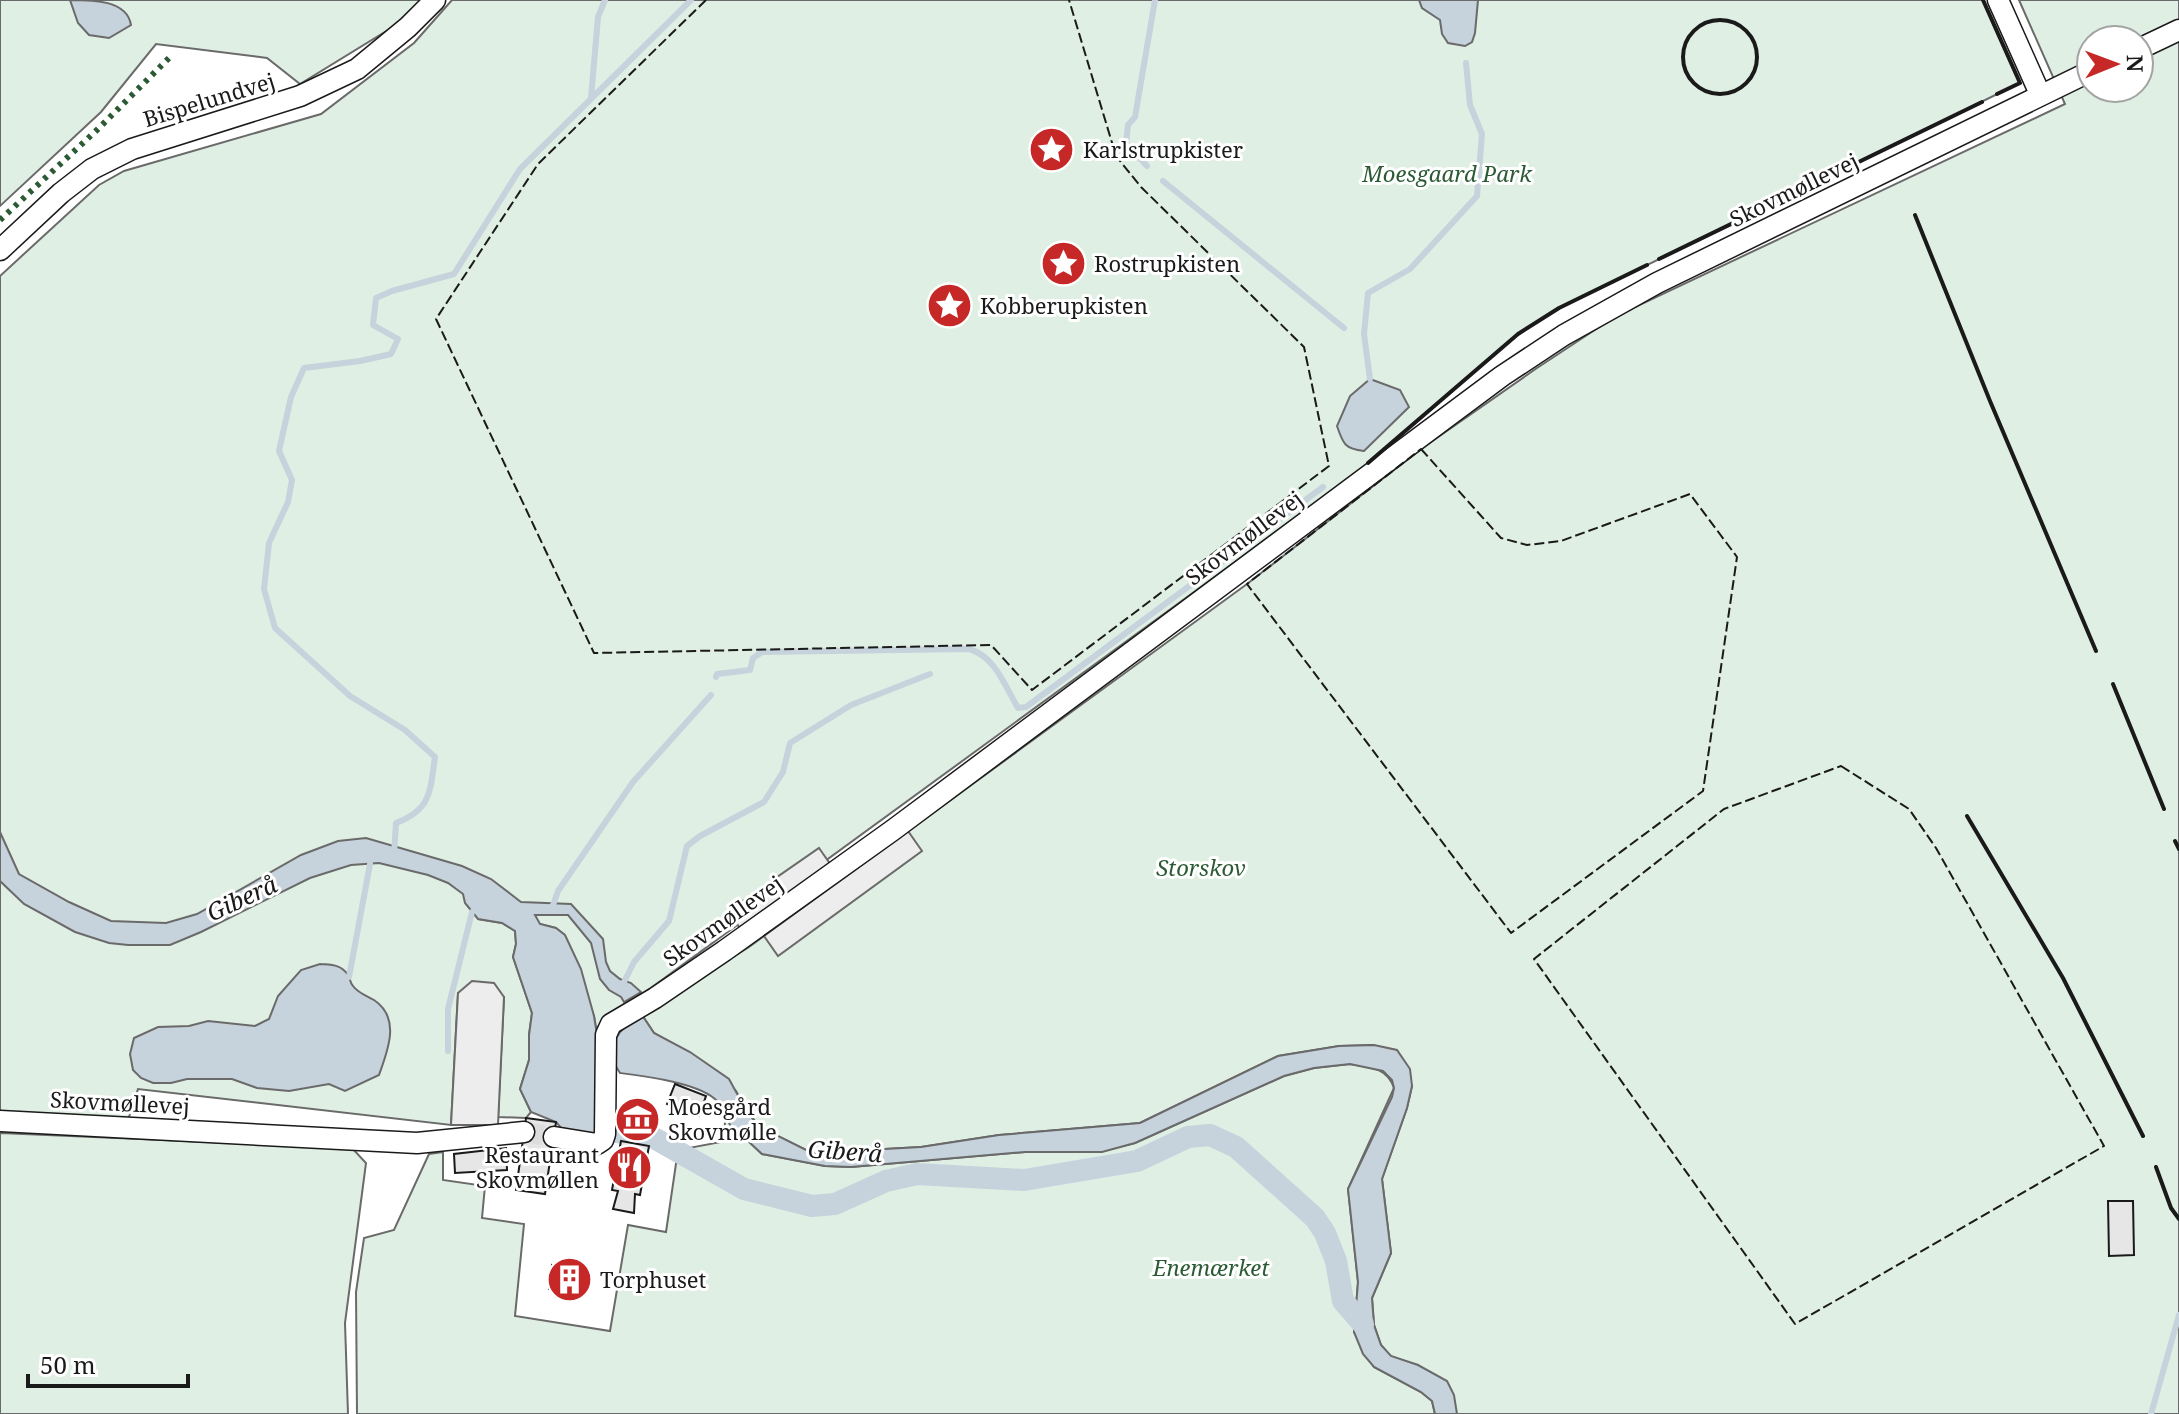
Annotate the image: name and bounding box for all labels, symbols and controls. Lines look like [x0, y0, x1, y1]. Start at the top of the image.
north arrow [2075, 24, 2155, 104]
text: N [2121, 55, 2151, 73]
street label: Bispelundvej [139, 65, 278, 133]
place icon: Karlstrupkister [1028, 126, 1076, 174]
place label: Karlstrupkister [1083, 134, 1244, 164]
street label: Skovmøllevej [1724, 145, 1863, 233]
park label: Moesgaard Park [1361, 158, 1533, 188]
place icon: Rostrupkisten [1039, 240, 1087, 288]
place label: Rostrupkisten [1094, 248, 1240, 278]
place icon: Kobberupkisten [925, 282, 973, 330]
place label: Kobberupkisten [980, 290, 1148, 320]
street label: Skovmøllevej [1179, 483, 1308, 591]
park label: Storskov [1156, 852, 1246, 882]
water label: Giberå [201, 867, 282, 928]
street label: Skovmøllevej [657, 868, 788, 973]
street label: Skovmøllevej [49, 1083, 191, 1121]
place label: Moesgård Skovmølle [668, 1091, 777, 1146]
museum icon: Moesgård Skovmølle [613, 1096, 661, 1144]
water label: Giberå [807, 1131, 883, 1170]
place label: Restaurant Skovmøllen [476, 1139, 599, 1194]
restaurant icon: Restaurant Skovmøllen [606, 1144, 654, 1192]
park label: Enemærket [1152, 1252, 1270, 1282]
building icon: Torphuset [545, 1256, 593, 1304]
place label: Torphuset [600, 1264, 707, 1294]
scale bar [28, 1338, 188, 1388]
text: 50 m [40, 1348, 96, 1381]

